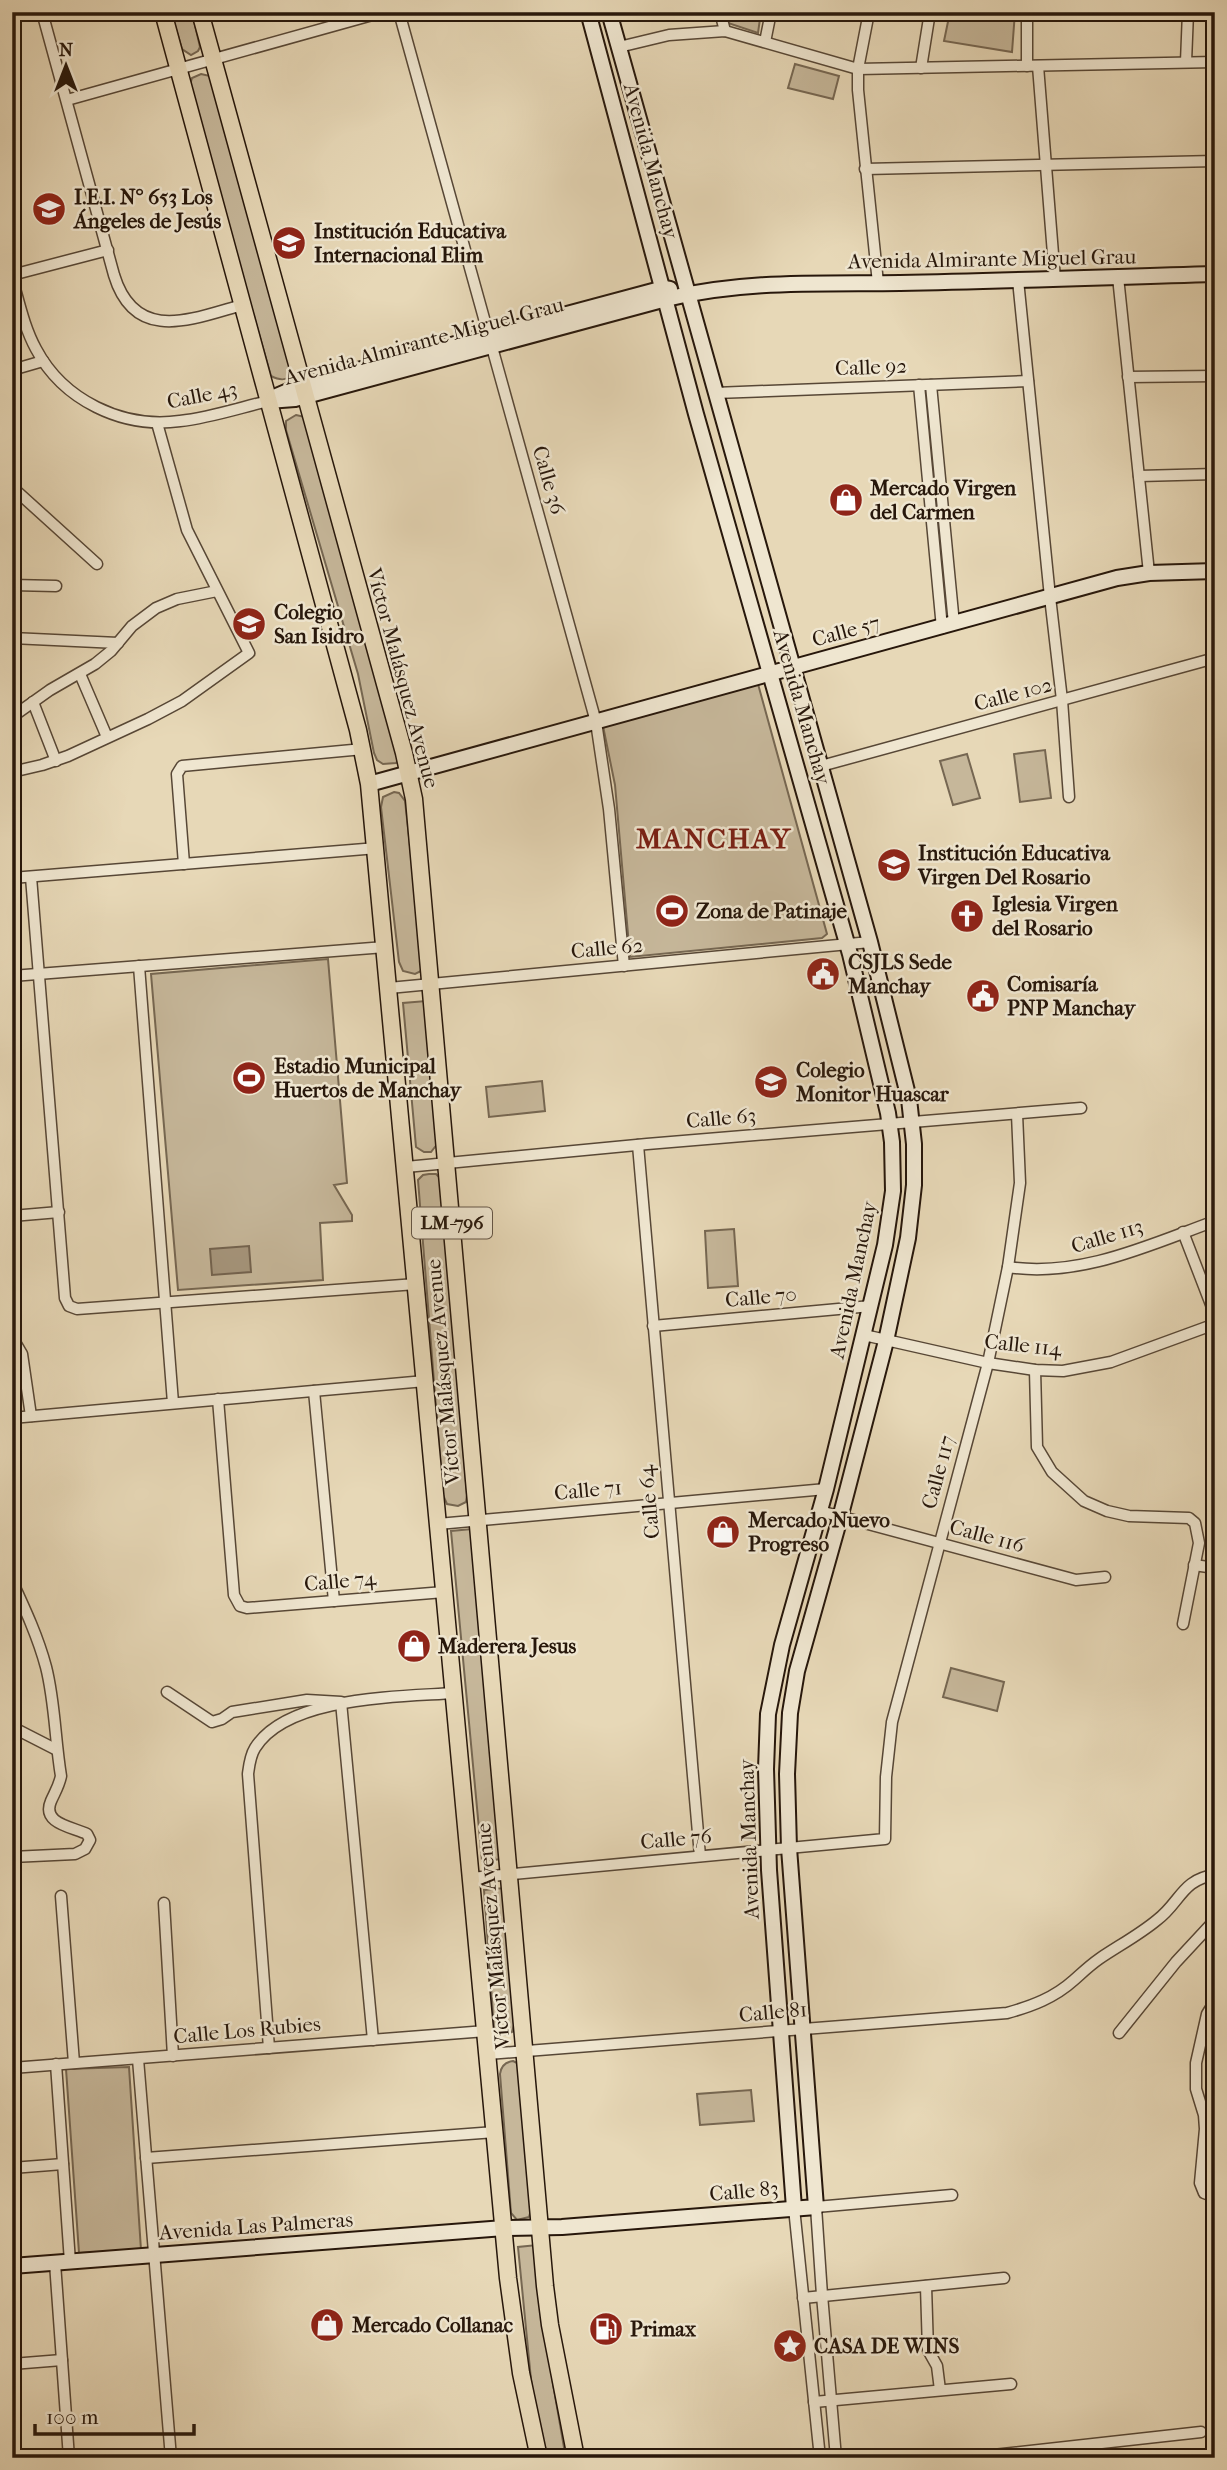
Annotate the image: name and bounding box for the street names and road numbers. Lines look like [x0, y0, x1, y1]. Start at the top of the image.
street label: Avenida Manchay [618, 80, 684, 242]
street label: Avenida Almirante Miguel Grau [847, 244, 1136, 274]
street label: Avenida Almirante Miguel Grau [281, 292, 566, 390]
street label: Calle 92 [835, 354, 908, 380]
street label: Calle 43 [165, 376, 239, 414]
street label: Calle 36 [528, 443, 570, 518]
street label: Víctor Malásquez Avenue [362, 564, 444, 791]
street label: Calle 57 [809, 610, 883, 652]
street label: Avenida Manchay [768, 626, 836, 788]
street label: Calle 102 [971, 672, 1055, 716]
street label: Calle 62 [570, 933, 644, 963]
street label: Calle 63 [685, 1103, 757, 1133]
street label: Avenida Manchay [824, 1198, 882, 1362]
road number: LM-796 [412, 1208, 492, 1238]
street label: Calle 113 [1068, 1214, 1146, 1258]
street label: Víctor Malásquez Avenue [421, 1258, 465, 1487]
street label: Calle 70 [724, 1282, 798, 1312]
street label: Calle 114 [983, 1329, 1063, 1361]
street label: Calle 117 [917, 1433, 959, 1511]
street label: Calle 64 [634, 1464, 664, 1540]
street label: Calle 71 [553, 1475, 623, 1505]
street label: Calle 116 [947, 1515, 1028, 1558]
street label: Calle 74 [303, 1566, 378, 1596]
street label: Avenida Manchay [734, 1758, 764, 1920]
street label: Víctor Malásquez Avenue [471, 1822, 515, 2051]
street label: Calle 76 [639, 1824, 713, 1854]
street label: Calle 81 [738, 1997, 808, 2027]
street label: Calle Los Rubies [172, 2012, 322, 2048]
street label: Calle 83 [708, 2176, 780, 2206]
street label: Avenida Las Palmeras [157, 2207, 354, 2245]

